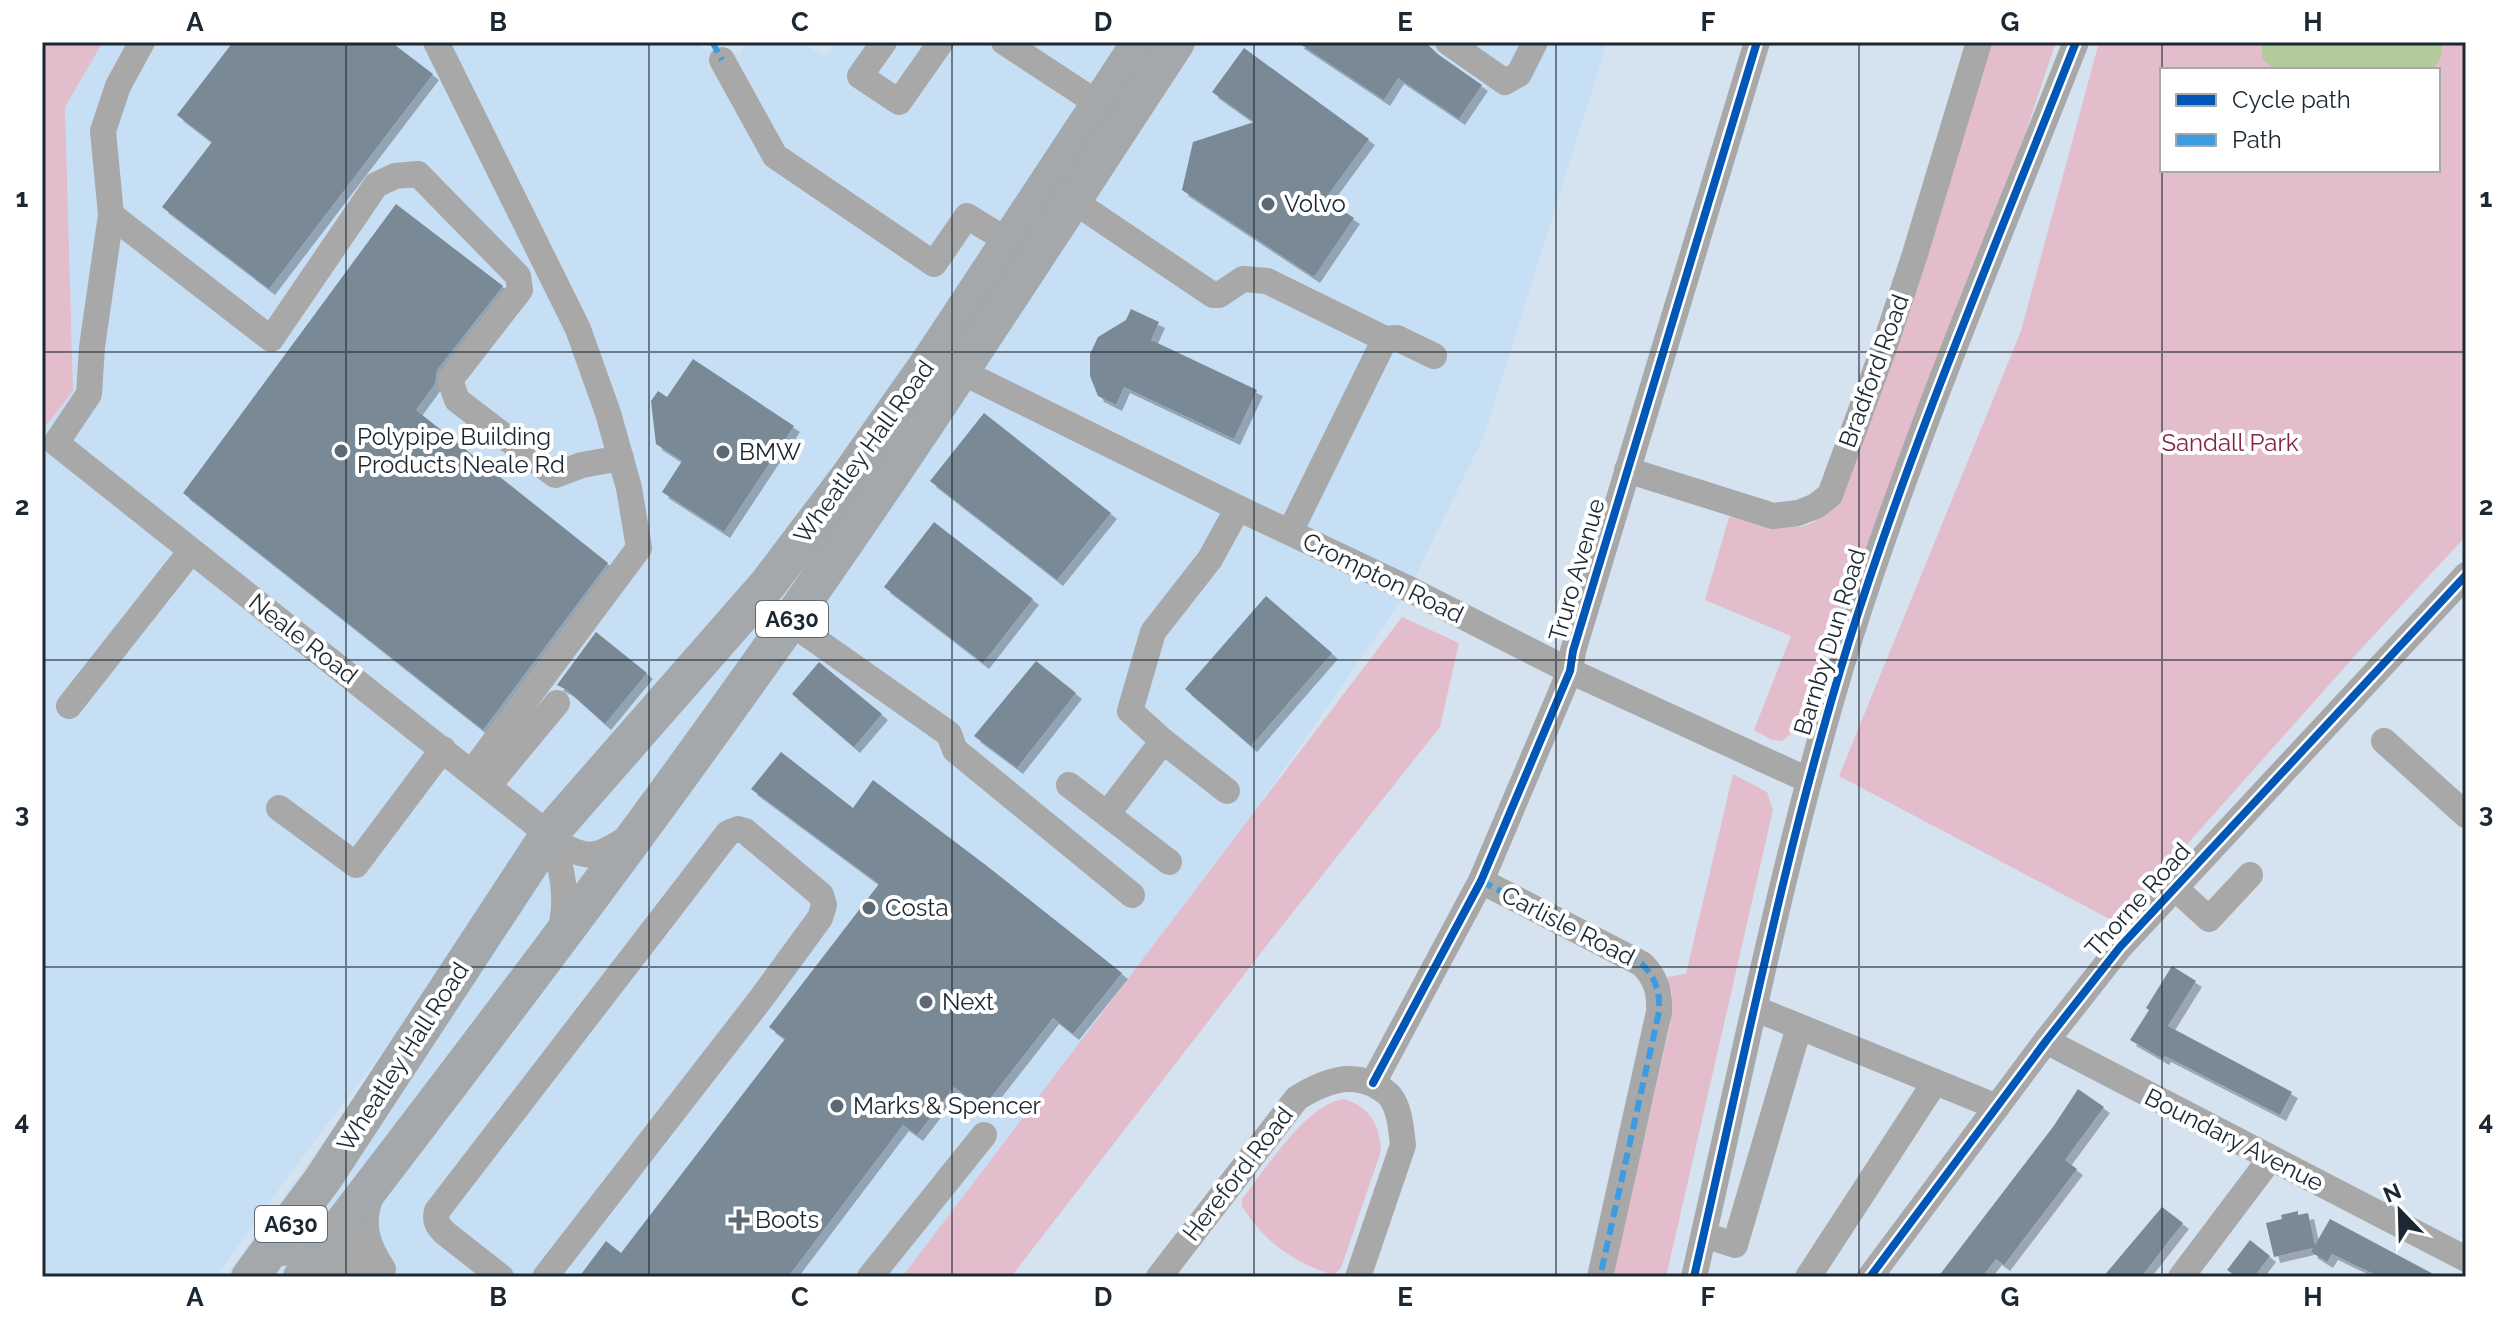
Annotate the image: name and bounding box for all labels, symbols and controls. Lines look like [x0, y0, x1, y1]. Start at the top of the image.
text: A [186, 7, 204, 37]
text: B [489, 7, 507, 37]
text: C [791, 7, 809, 37]
text: D [1094, 7, 1112, 37]
text: E [1397, 7, 1413, 37]
text: F [1701, 7, 1716, 37]
text: G [2001, 7, 2019, 37]
text: H [2303, 7, 2323, 37]
legend [2160, 68, 2440, 172]
text: Cycle path [2232, 85, 2351, 114]
text: Path [2232, 125, 2282, 154]
text: 1 [16, 183, 29, 213]
text: 1 [2480, 183, 2493, 213]
place label: Volvo [1284, 189, 1346, 218]
marker: Volvo [1259, 195, 1277, 213]
street label: Bradford Road [1832, 290, 1915, 451]
street label: Wheatley Hall Road [787, 354, 940, 549]
place label: Polypipe Building Products Neale Rd [357, 422, 565, 479]
park label: Sandall Park [2161, 428, 2299, 457]
place label: BMW [739, 437, 801, 466]
marker: Polypipe Building Products Neale Rd [332, 442, 350, 460]
marker: BMW [714, 443, 732, 461]
text: 2 [15, 491, 29, 521]
text: 2 [2479, 491, 2493, 521]
street label: Truro Avenue [1542, 495, 1611, 645]
street label: Crompton Road [1298, 526, 1468, 629]
street label: Barnby Dun Road [1787, 545, 1872, 739]
street label: Neale Road [243, 587, 363, 690]
road number: A630 [756, 601, 828, 637]
text: 3 [15, 798, 29, 828]
text: 3 [2479, 798, 2493, 828]
street label: Thorne Road [2079, 837, 2196, 963]
street label: Carlisle Road [1497, 880, 1640, 972]
place label: Costa [885, 893, 948, 922]
marker: Costa [860, 899, 878, 917]
street label: Wheatley Hall Road [331, 957, 475, 1157]
place label: Next [942, 987, 994, 1016]
marker: Next [917, 993, 935, 1011]
street label: Boundary Avenue [2140, 1082, 2329, 1197]
place label: Marks & Spencer [853, 1091, 1042, 1120]
marker: Marks & Spencer [828, 1097, 846, 1115]
street label: Hereford Road [1176, 1101, 1299, 1246]
text: 4 [15, 1106, 29, 1136]
text: 4 [2479, 1106, 2493, 1136]
north arrow [2360, 1171, 2440, 1251]
text: N [2379, 1177, 2405, 1208]
place label: Boots [755, 1205, 819, 1234]
road number: A630 [255, 1206, 327, 1242]
marker: Boots [730, 1211, 748, 1229]
text: A [186, 1282, 204, 1312]
text: B [489, 1282, 507, 1312]
text: C [791, 1282, 809, 1312]
text: D [1094, 1282, 1112, 1312]
text: E [1397, 1282, 1413, 1312]
text: F [1701, 1282, 1716, 1312]
text: G [2001, 1282, 2019, 1312]
text: H [2303, 1282, 2323, 1312]

